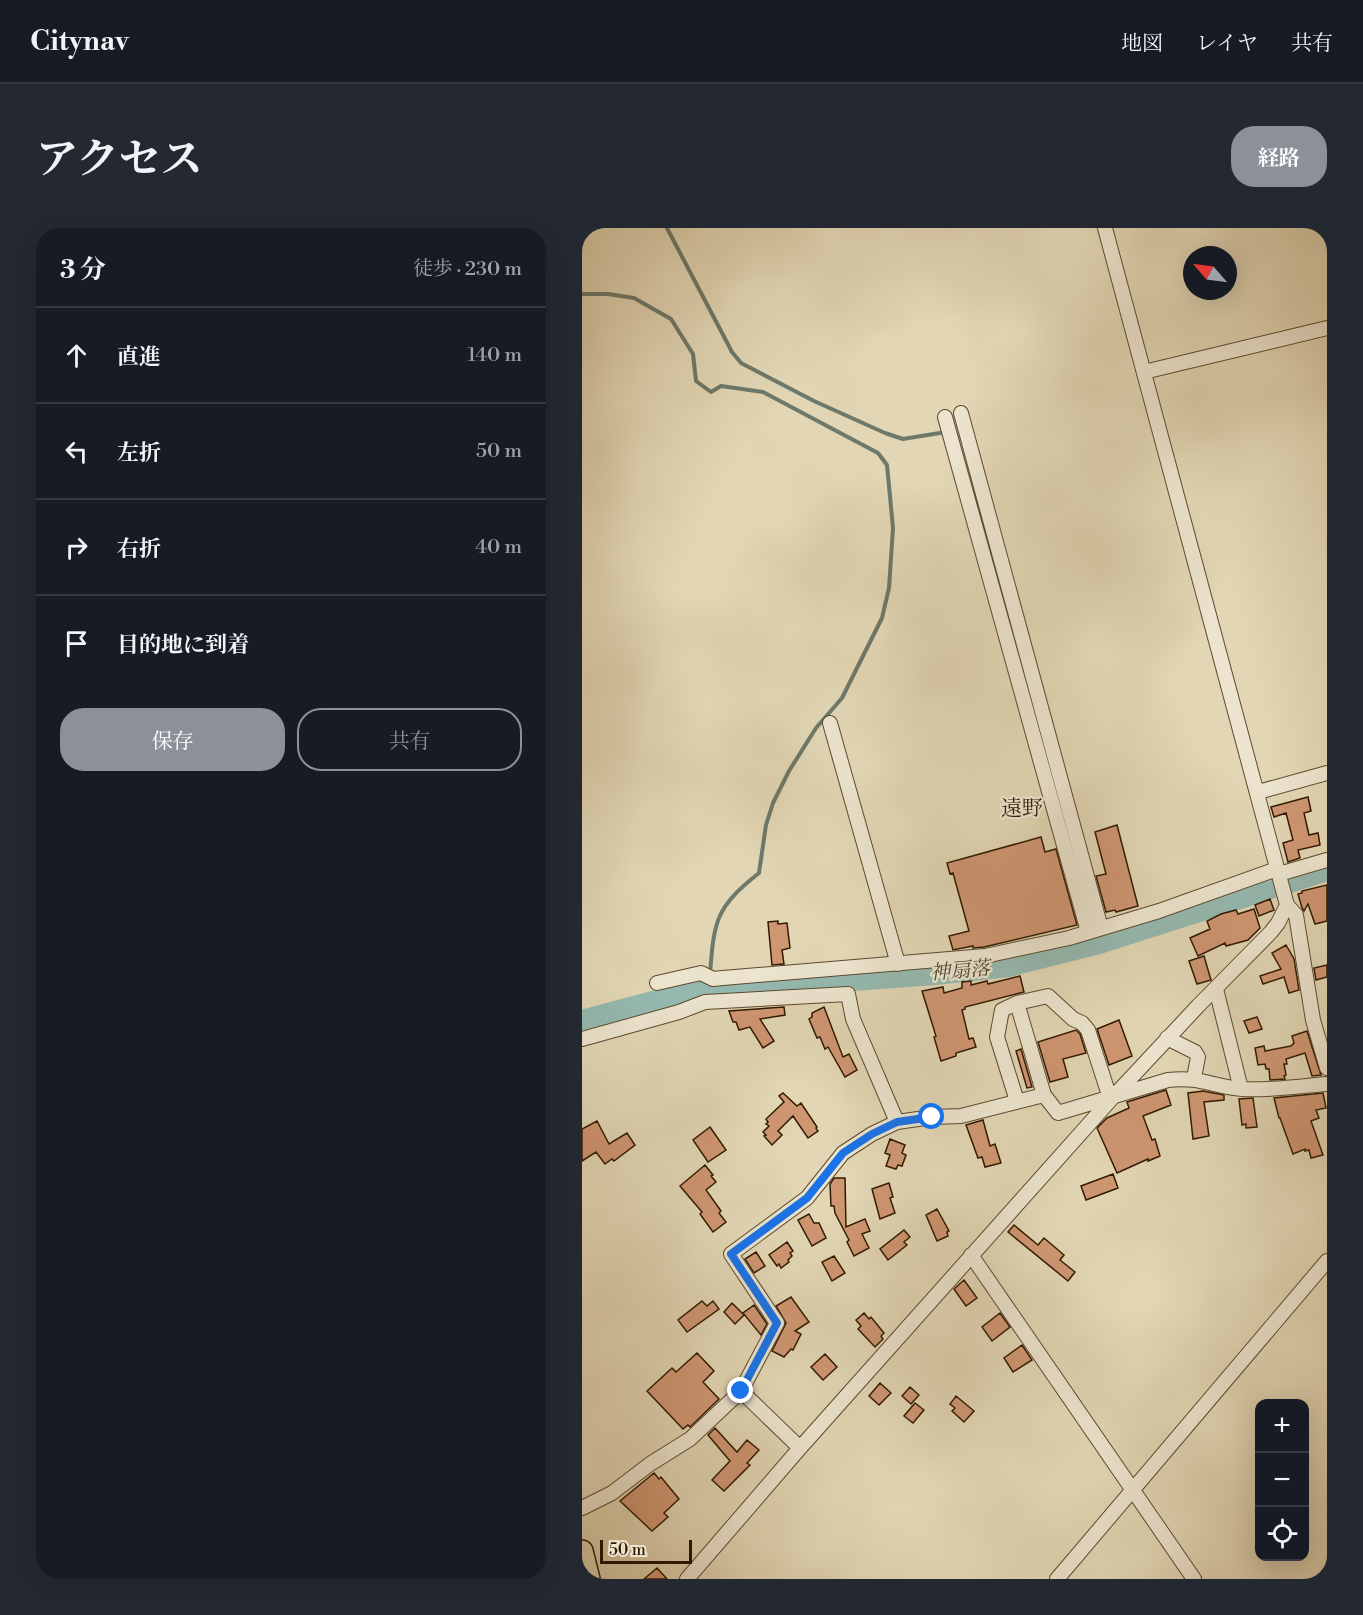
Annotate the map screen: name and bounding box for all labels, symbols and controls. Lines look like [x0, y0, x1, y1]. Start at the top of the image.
text: Citynav [30, 24, 129, 59]
text: 地図 [1121, 31, 1163, 57]
text: レイヤ [1196, 31, 1258, 57]
text: 共有 [1291, 31, 1333, 57]
button: 経路 [1231, 126, 1327, 187]
text: アクセス [36, 134, 203, 187]
north arrow [1183, 246, 1237, 300]
text: 3 分 [60, 254, 106, 286]
text: 徒歩 · 230 m [413, 257, 522, 282]
icon: ahead [60, 339, 93, 372]
text: 140 m [467, 343, 522, 368]
text: 直進 [117, 344, 161, 371]
icon: left [60, 435, 93, 468]
text: 50 m [476, 439, 522, 464]
text: 左折 [117, 440, 161, 467]
icon: right [60, 531, 93, 564]
text: 40 m [475, 535, 522, 560]
text: 右折 [117, 536, 161, 563]
icon: arrive [60, 627, 93, 660]
text: 目的地に到着 [117, 632, 249, 659]
button: 保存 [60, 708, 285, 771]
button: 共有 [297, 708, 522, 771]
district label: 遠野 [1001, 796, 1043, 822]
water label: 神扇落 [929, 956, 994, 987]
route start [918, 1103, 944, 1129]
route end [727, 1377, 753, 1403]
map controls [1255, 1399, 1309, 1561]
button: + [1255, 1399, 1309, 1453]
button: − [1255, 1453, 1309, 1507]
button: locate [1255, 1507, 1309, 1561]
scale bar [600, 1537, 692, 1564]
text: 50 m [609, 1540, 646, 1560]

